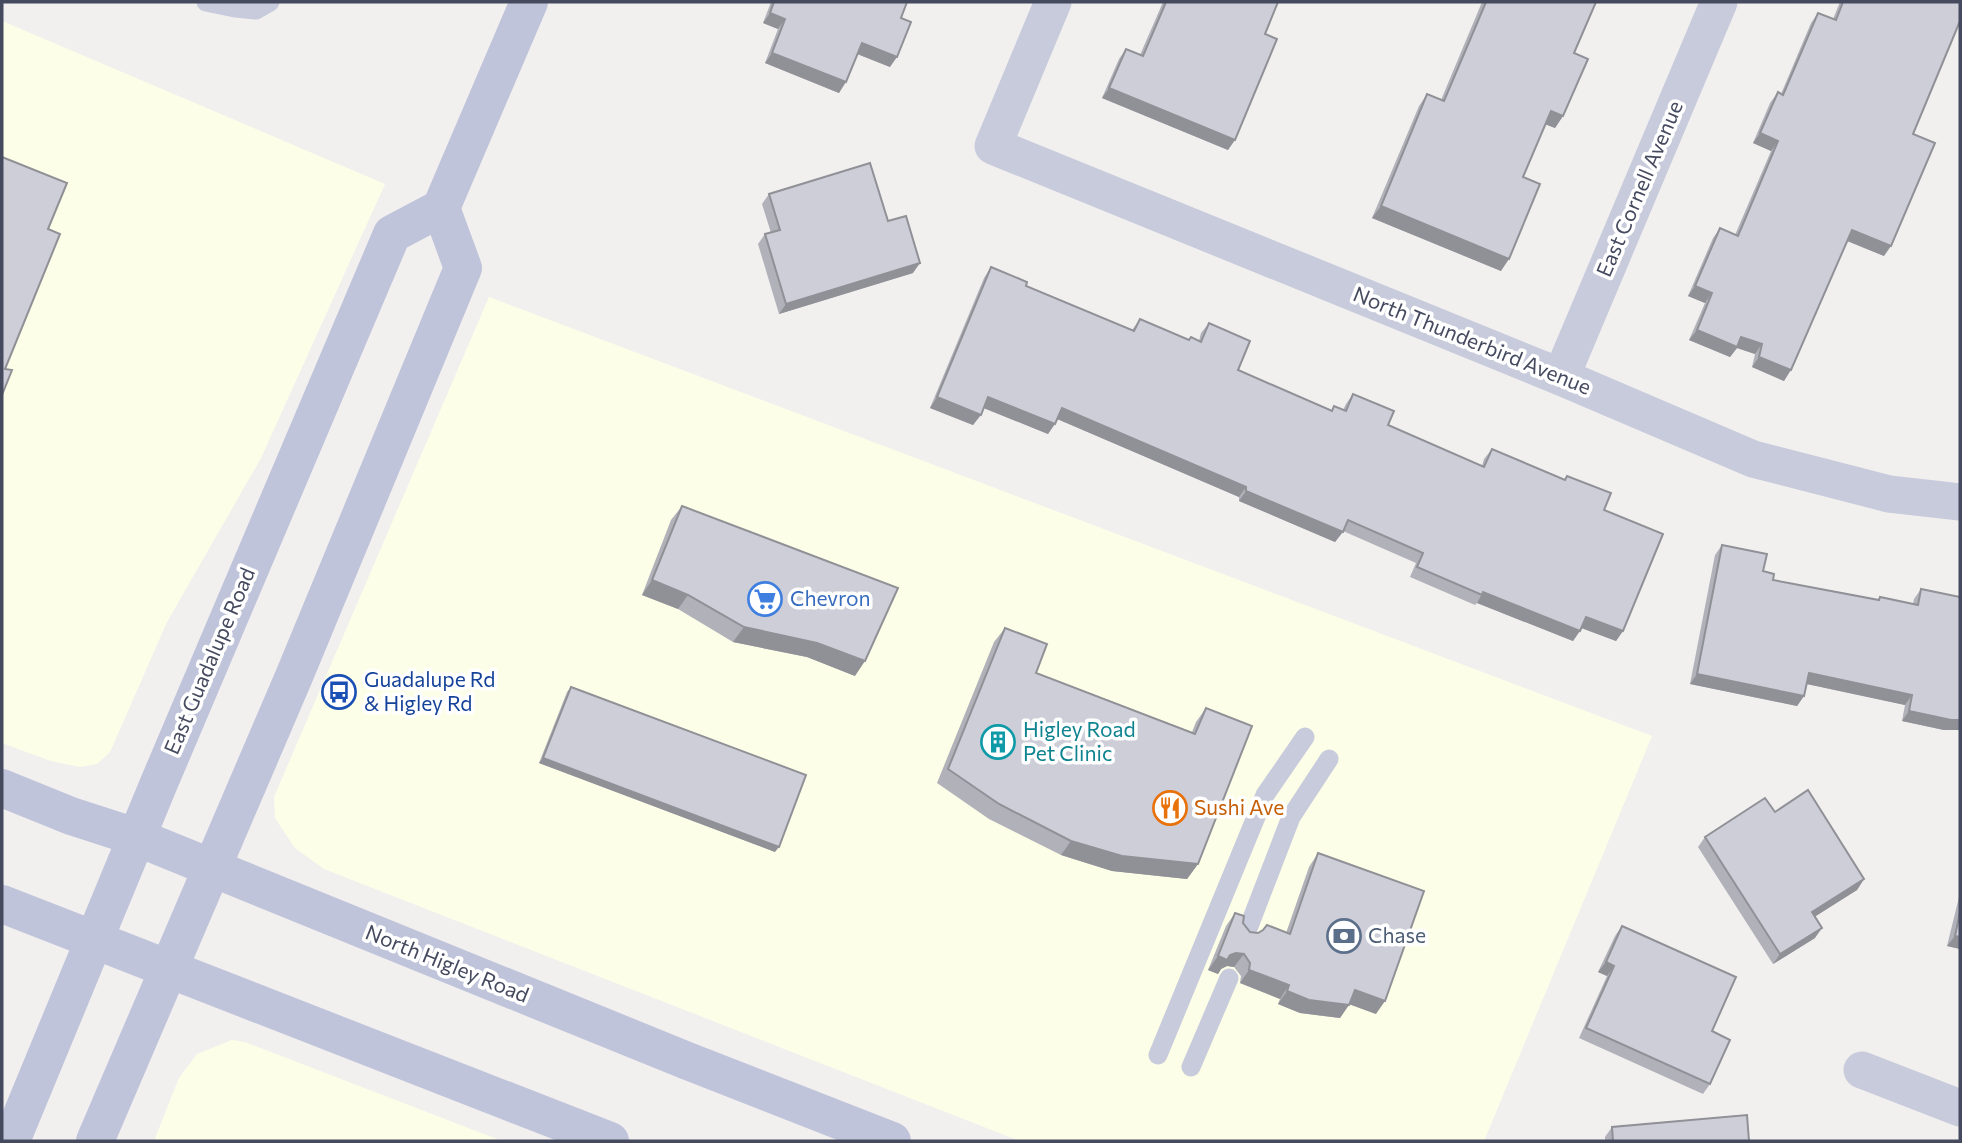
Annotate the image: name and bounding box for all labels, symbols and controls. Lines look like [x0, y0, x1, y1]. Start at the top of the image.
street label: East Cornell Avenue [1590, 97, 1687, 280]
street label: North Thunderbird Avenue [1350, 280, 1595, 399]
street label: East Guadalupe Road [158, 563, 259, 758]
supermarket icon: Chevron [746, 580, 784, 618]
place label: Chevron [790, 585, 871, 610]
place label: Guadalupe Rd & Higley Rd [364, 666, 495, 715]
bus stop icon: Guadalupe Rd & Higley Rd [320, 673, 358, 711]
place label: Higley Road Pet Clinic [1023, 716, 1136, 765]
building icon: Higley Road Pet Clinic [979, 723, 1017, 761]
restaurant icon: Sushi Ave [1151, 789, 1189, 827]
place label: Sushi Ave [1194, 794, 1284, 819]
bank icon: Chase [1325, 917, 1363, 955]
street label: North Higley Road [362, 918, 533, 1007]
place label: Chase [1368, 922, 1426, 947]

